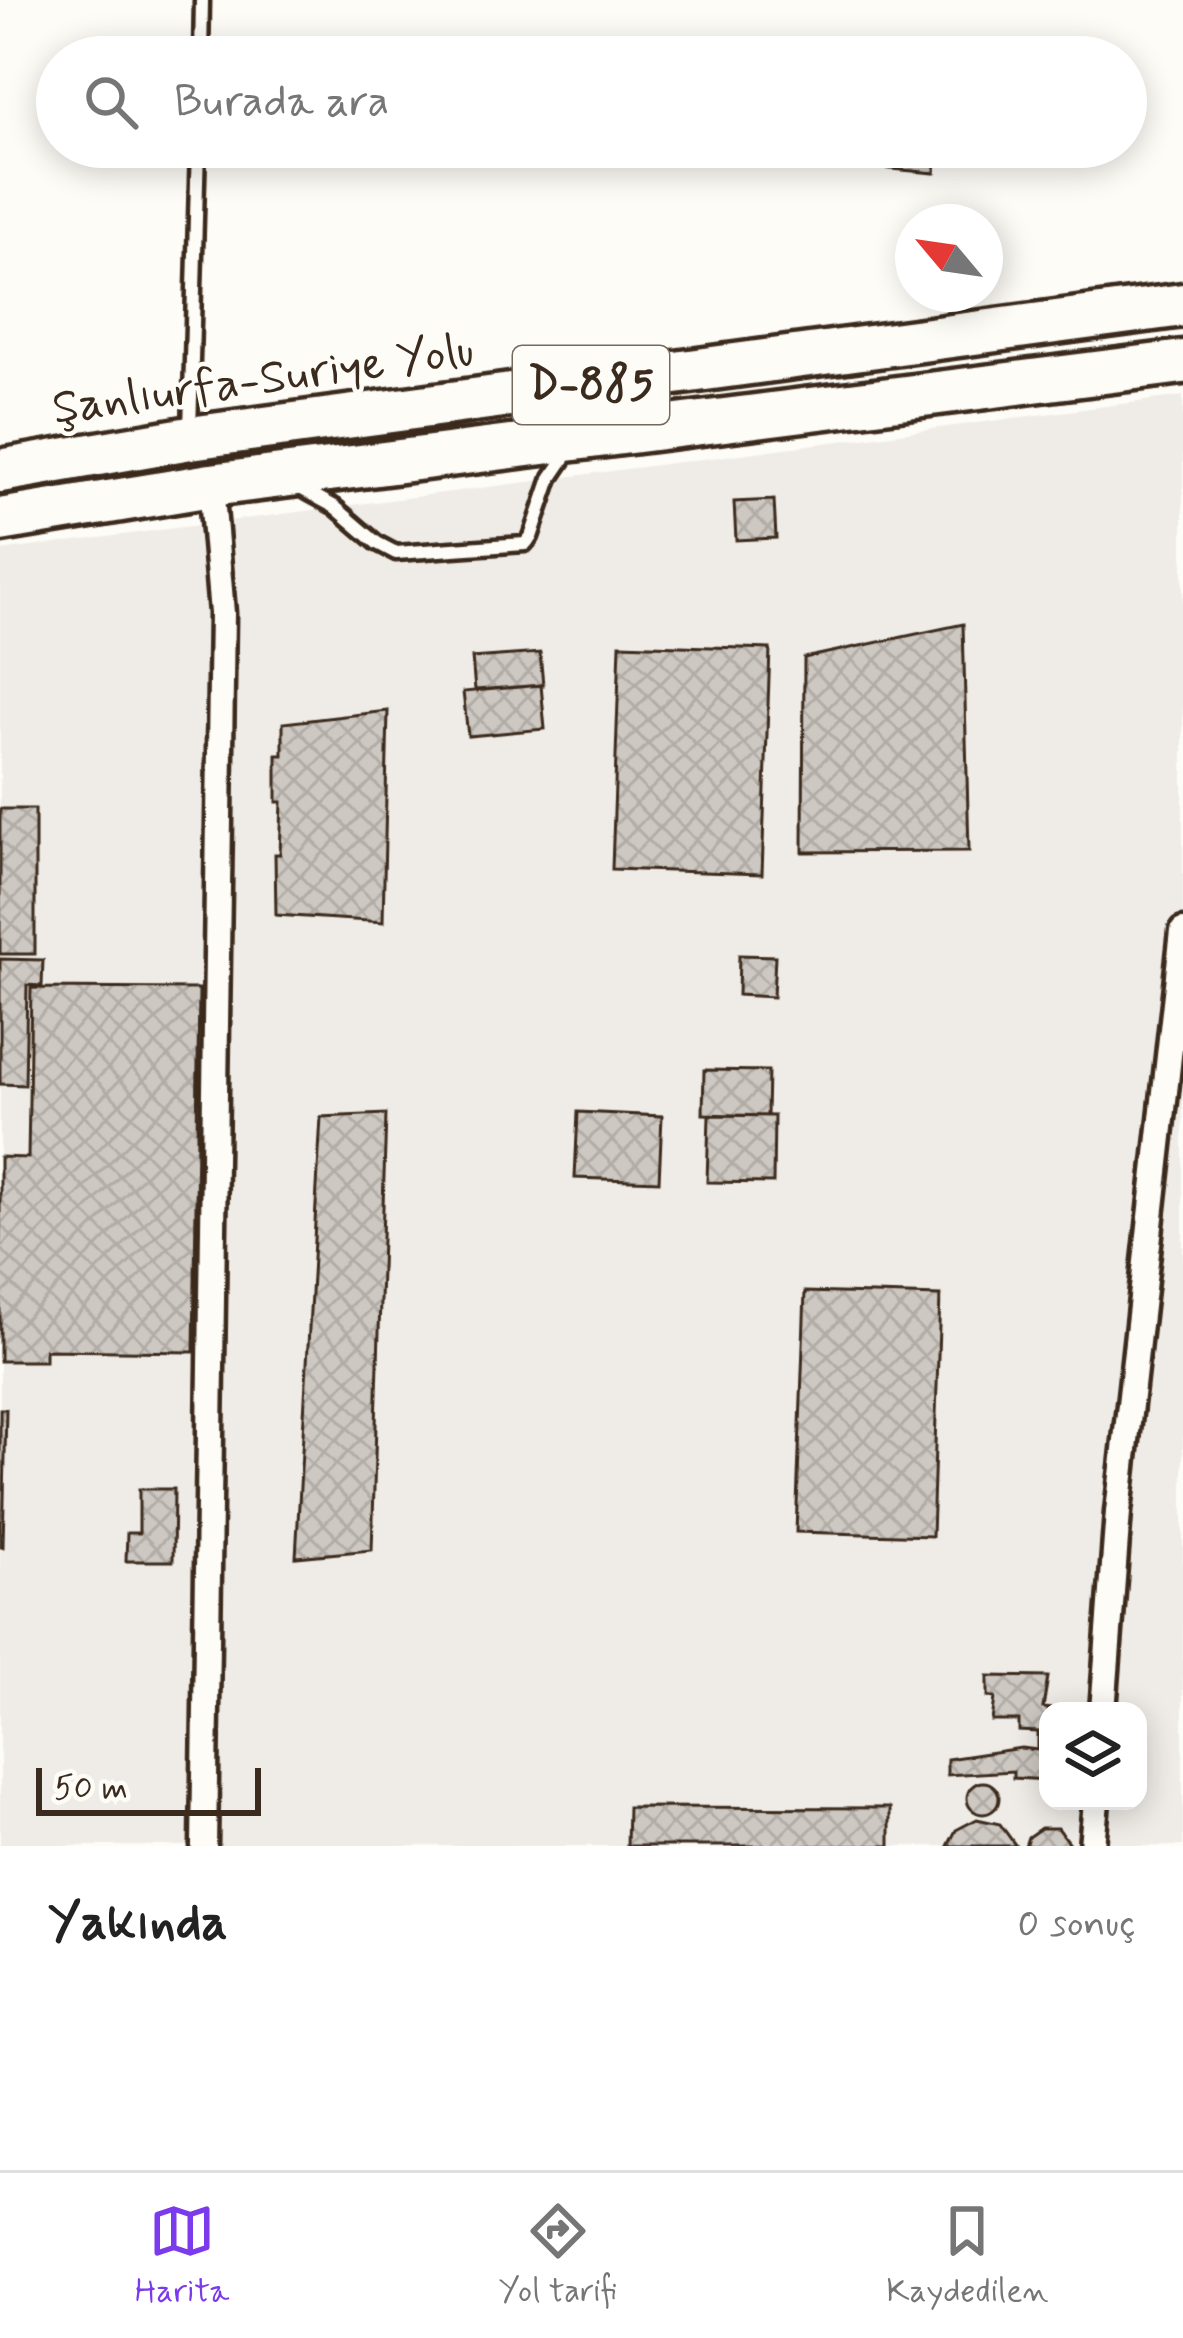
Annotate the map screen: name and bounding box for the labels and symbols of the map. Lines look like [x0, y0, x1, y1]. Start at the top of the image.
north arrow [895, 204, 1003, 312]
street label: Şanlıurfa-Suriye Yolu [48, 319, 478, 441]
road number: D-885 [513, 346, 669, 424]
scale bar [36, 1762, 261, 1815]

